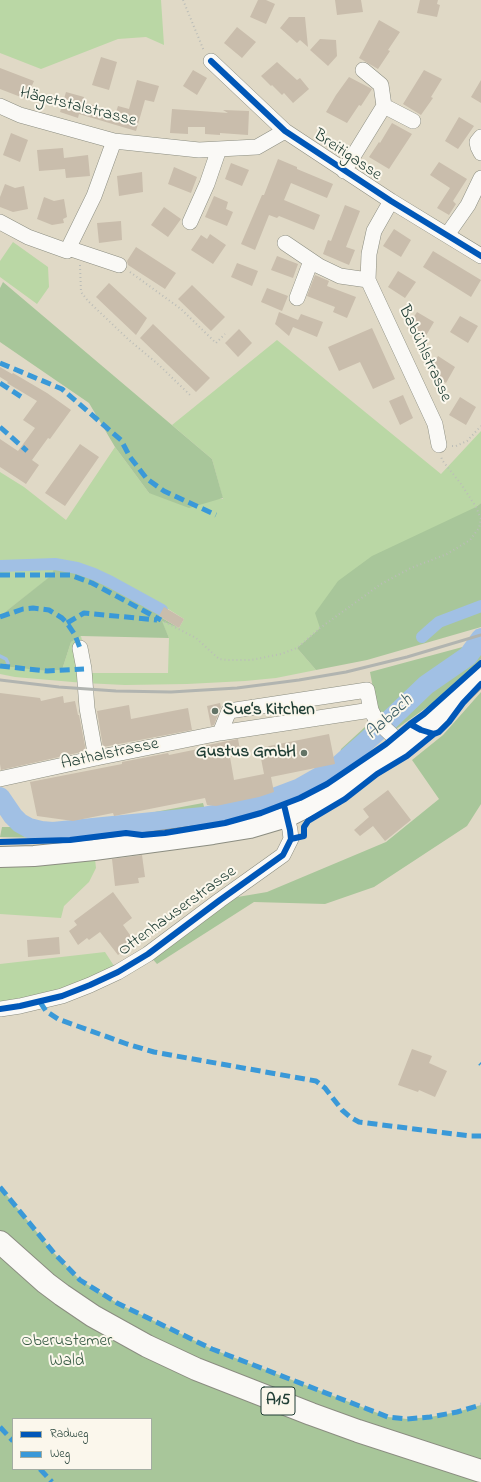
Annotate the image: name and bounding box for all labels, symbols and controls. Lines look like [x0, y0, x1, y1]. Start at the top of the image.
street label: Hägetstalstrasse [18, 84, 138, 132]
street label: Breitigasse [309, 126, 385, 186]
street label: Babühlstrasse [393, 303, 455, 405]
water label: Aabach [362, 691, 418, 745]
place label: Sue‘s Kitchen [223, 701, 315, 721]
marker: Sue‘s Kitchen [210, 706, 220, 716]
street label: Aathalstrasse [59, 735, 161, 775]
place label: Gustus GmbH [196, 743, 296, 763]
marker: Gustus GmbH [299, 748, 309, 758]
street label: Ottenhauserstrasse [115, 862, 241, 962]
park label: Oberustemer Wald [22, 1332, 112, 1372]
road number: A15 [261, 1387, 295, 1415]
legend [12, 1418, 152, 1470]
text: Radweg [50, 1425, 89, 1443]
text: Weg [50, 1445, 70, 1463]

